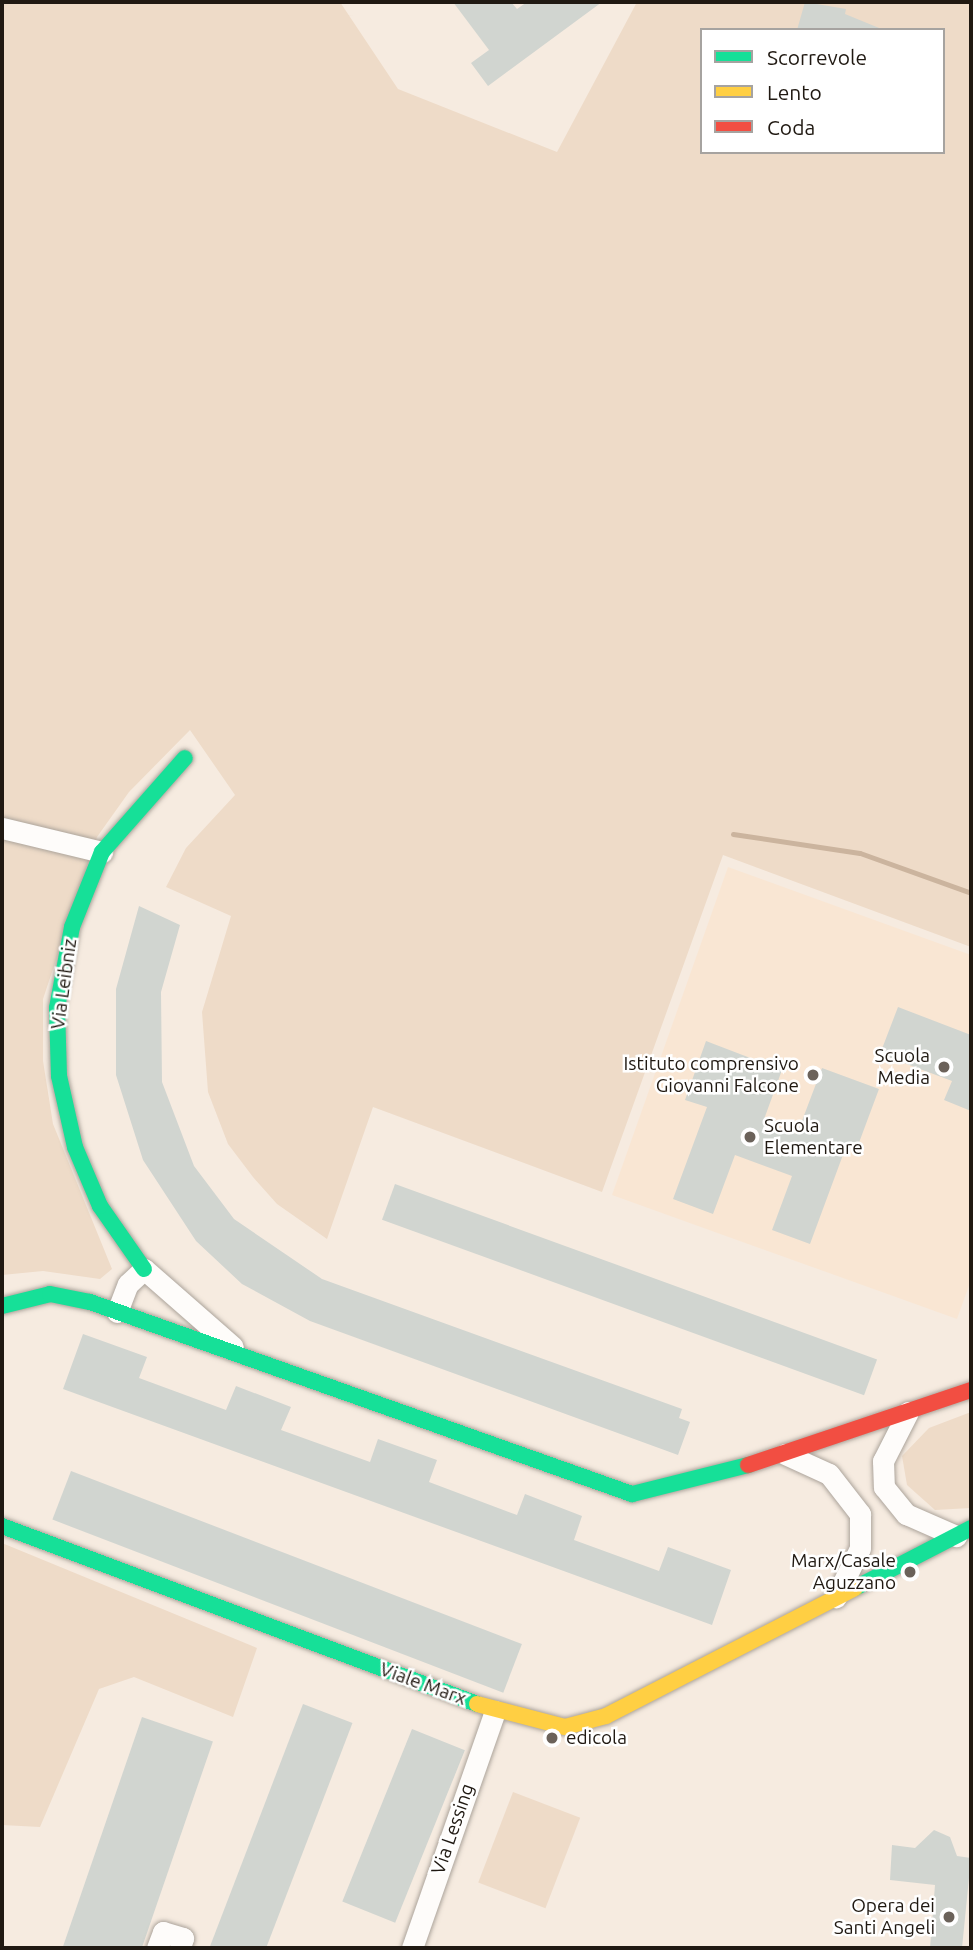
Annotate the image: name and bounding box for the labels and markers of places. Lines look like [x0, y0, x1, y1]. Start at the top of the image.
place label: Scuola Media [874, 1045, 930, 1089]
place label: Istituto comprensivo Giovanni Falcone [623, 1053, 799, 1097]
marker: Scuola Media [936, 1059, 952, 1075]
marker: Istituto comprensivo Giovanni Falcone [805, 1067, 821, 1083]
place label: Scuola Elementare [764, 1115, 863, 1159]
marker: Scuola Elementare [742, 1129, 758, 1145]
place label: Marx/Casale Aguzzano [791, 1550, 896, 1594]
marker: Marx/Casale Aguzzano [902, 1564, 918, 1580]
place label: edicola [566, 1727, 627, 1749]
marker: edicola [544, 1730, 560, 1746]
place label: Opera dei Santi Angeli [834, 1895, 935, 1939]
marker: Opera dei Santi Angeli [941, 1909, 957, 1925]

